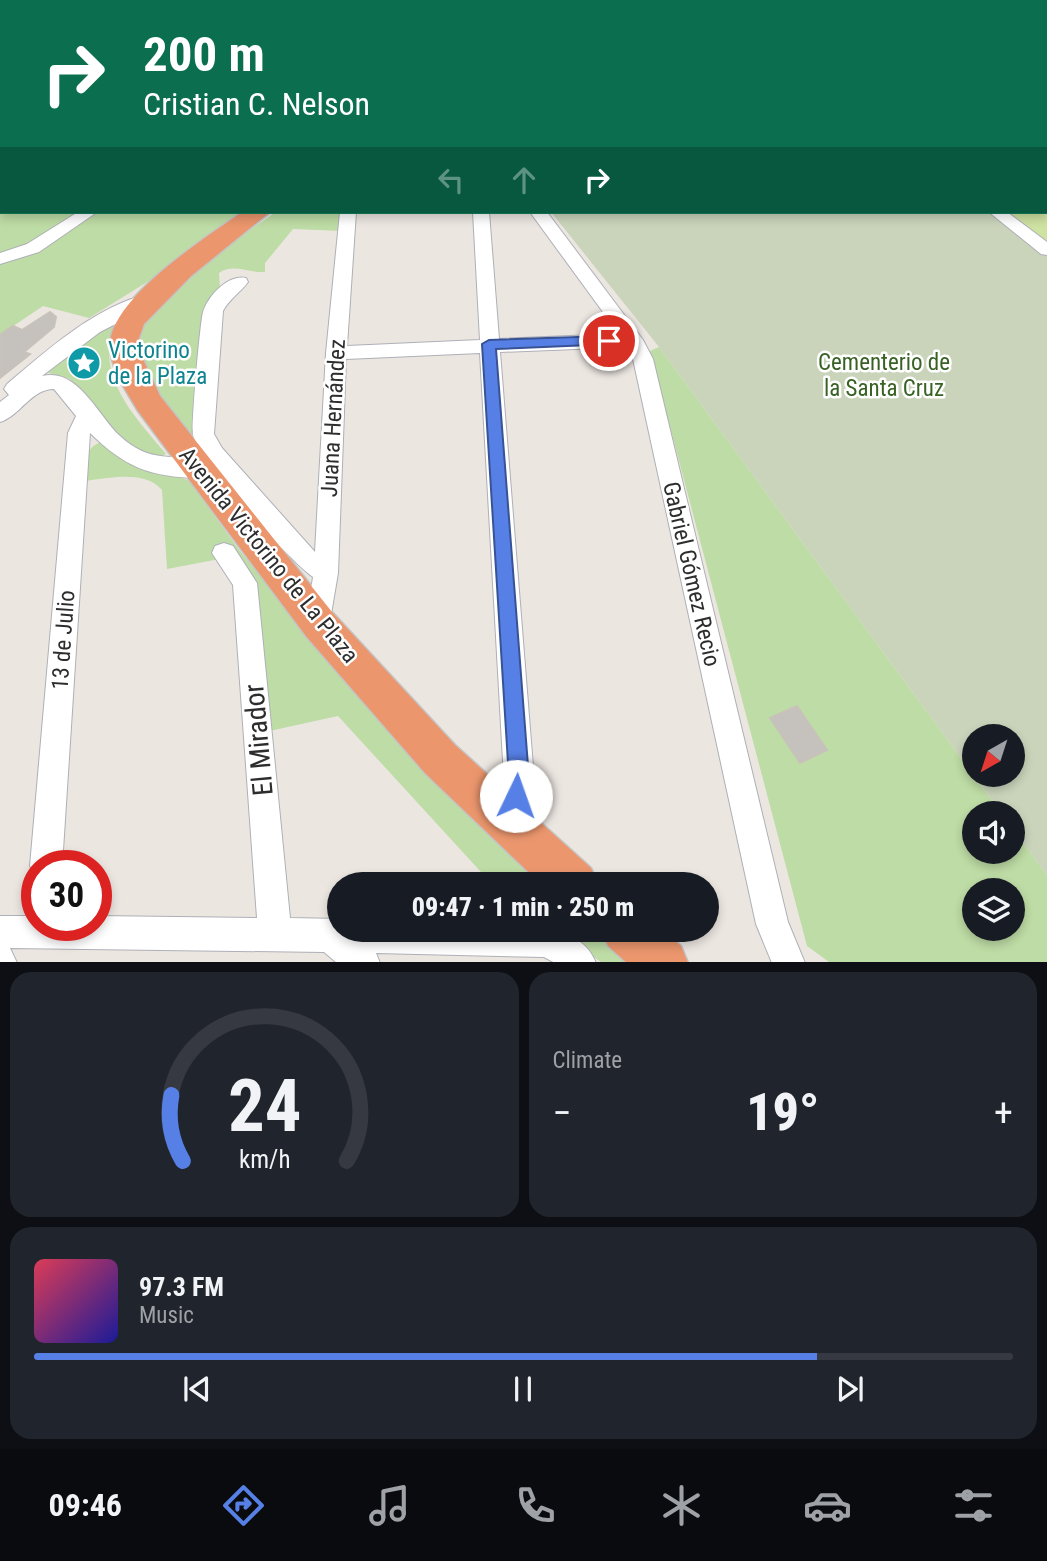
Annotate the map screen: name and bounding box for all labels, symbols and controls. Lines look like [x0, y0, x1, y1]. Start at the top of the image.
text: 200 m [143, 26, 265, 83]
icon: right [28, 28, 119, 119]
text: Cristian C. Nelson [143, 85, 370, 123]
icon: left [432, 161, 470, 199]
icon: ahead [505, 161, 543, 199]
icon: right [578, 161, 616, 199]
pin [579, 311, 639, 371]
icon: arrive [590, 322, 628, 360]
place label: Victorino de la Plaza [108, 337, 207, 390]
street label: Juana Hernández [316, 338, 351, 498]
place icon: Victorino de la Plaza [65, 344, 103, 382]
park label: Cementerio de la Santa Cruz [818, 349, 950, 402]
street label: Avenida Victorino de La Plaza [173, 442, 364, 668]
street label: Gabriel Gómez Recio [657, 479, 726, 669]
street label: 13 de Julio [47, 589, 80, 691]
street label: El Mirador [237, 683, 280, 797]
north arrow [962, 724, 1026, 788]
map controls [962, 724, 1025, 941]
position arrow [479, 759, 553, 833]
button: sound [962, 801, 1025, 864]
speed limit sign: 30 [21, 850, 112, 941]
button: layers [962, 878, 1025, 941]
text: 09:47 · 1 min · 250 m [412, 892, 634, 922]
text: Climate [553, 1047, 622, 1074]
text: 24 [227, 1063, 301, 1149]
text: 19° [746, 1082, 819, 1143]
text: − [553, 1091, 572, 1135]
text: + [994, 1091, 1013, 1135]
text: km/h [239, 1144, 290, 1173]
text: 97.3 FM [139, 1272, 224, 1302]
text: Music [139, 1302, 194, 1329]
icon: previous [178, 1370, 216, 1408]
icon: pause [504, 1370, 542, 1408]
icon: next [831, 1370, 869, 1408]
icon: directions [219, 1481, 268, 1530]
icon: music [365, 1481, 414, 1530]
icon: phone [511, 1481, 560, 1530]
icon: climate [657, 1481, 706, 1530]
icon: car [803, 1481, 852, 1530]
icon: filters [949, 1481, 998, 1530]
text: 09:46 [49, 1486, 122, 1524]

